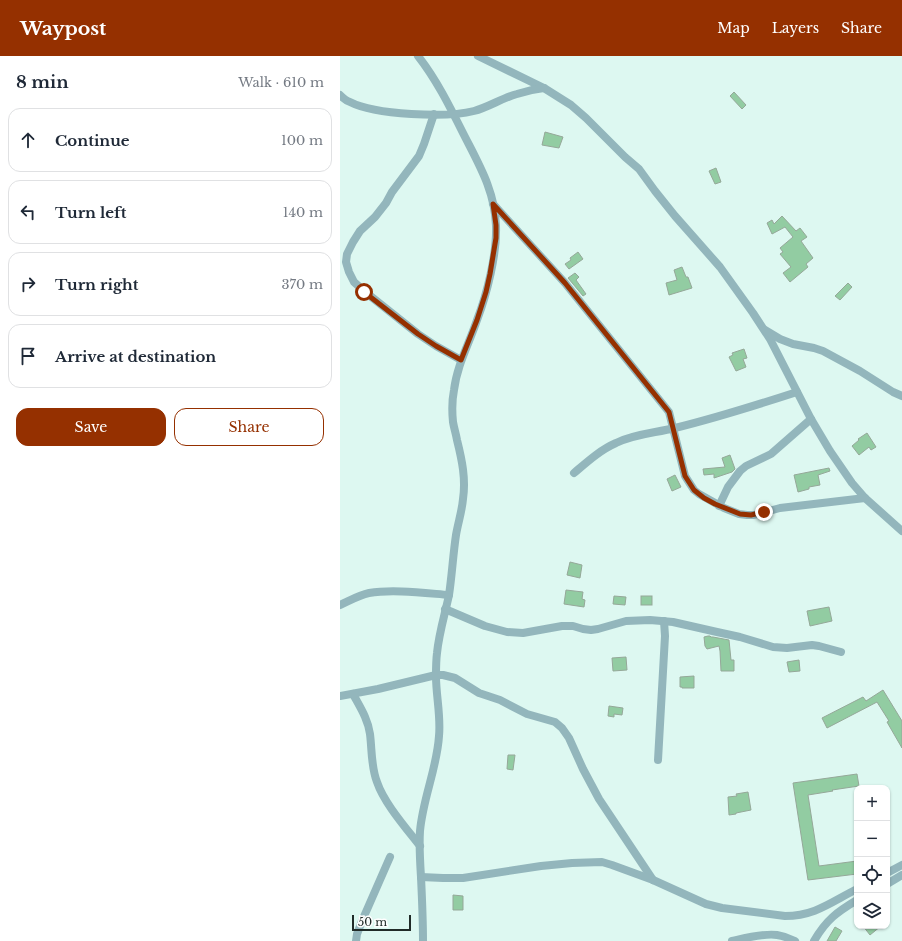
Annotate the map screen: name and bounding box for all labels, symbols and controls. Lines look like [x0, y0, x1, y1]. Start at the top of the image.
text: Waypost [20, 17, 106, 40]
text: Map [717, 19, 750, 37]
text: Layers [772, 19, 819, 37]
text: Share [841, 19, 882, 37]
text: 8 min [16, 72, 69, 93]
text: Walk · 610 m [238, 74, 324, 91]
icon: ahead [17, 129, 39, 151]
text: Continue [55, 131, 130, 150]
text: 100 m [281, 132, 323, 149]
icon: left [17, 201, 39, 223]
text: Turn left [55, 203, 126, 222]
text: 140 m [283, 204, 323, 221]
icon: right [17, 273, 39, 295]
text: Turn right [55, 275, 138, 294]
text: 370 m [282, 276, 323, 293]
route start [355, 283, 373, 301]
icon: arrive [17, 345, 39, 367]
text: Arrive at destination [55, 347, 216, 366]
button: Save [16, 408, 166, 446]
button: Share [174, 408, 324, 446]
route end [755, 503, 773, 521]
map controls [854, 785, 890, 929]
button: + [854, 785, 890, 821]
button: − [854, 821, 890, 857]
button: locate [854, 857, 890, 893]
button: layers [854, 893, 890, 929]
scale bar [352, 913, 411, 932]
text: 50 m [358, 915, 387, 929]

